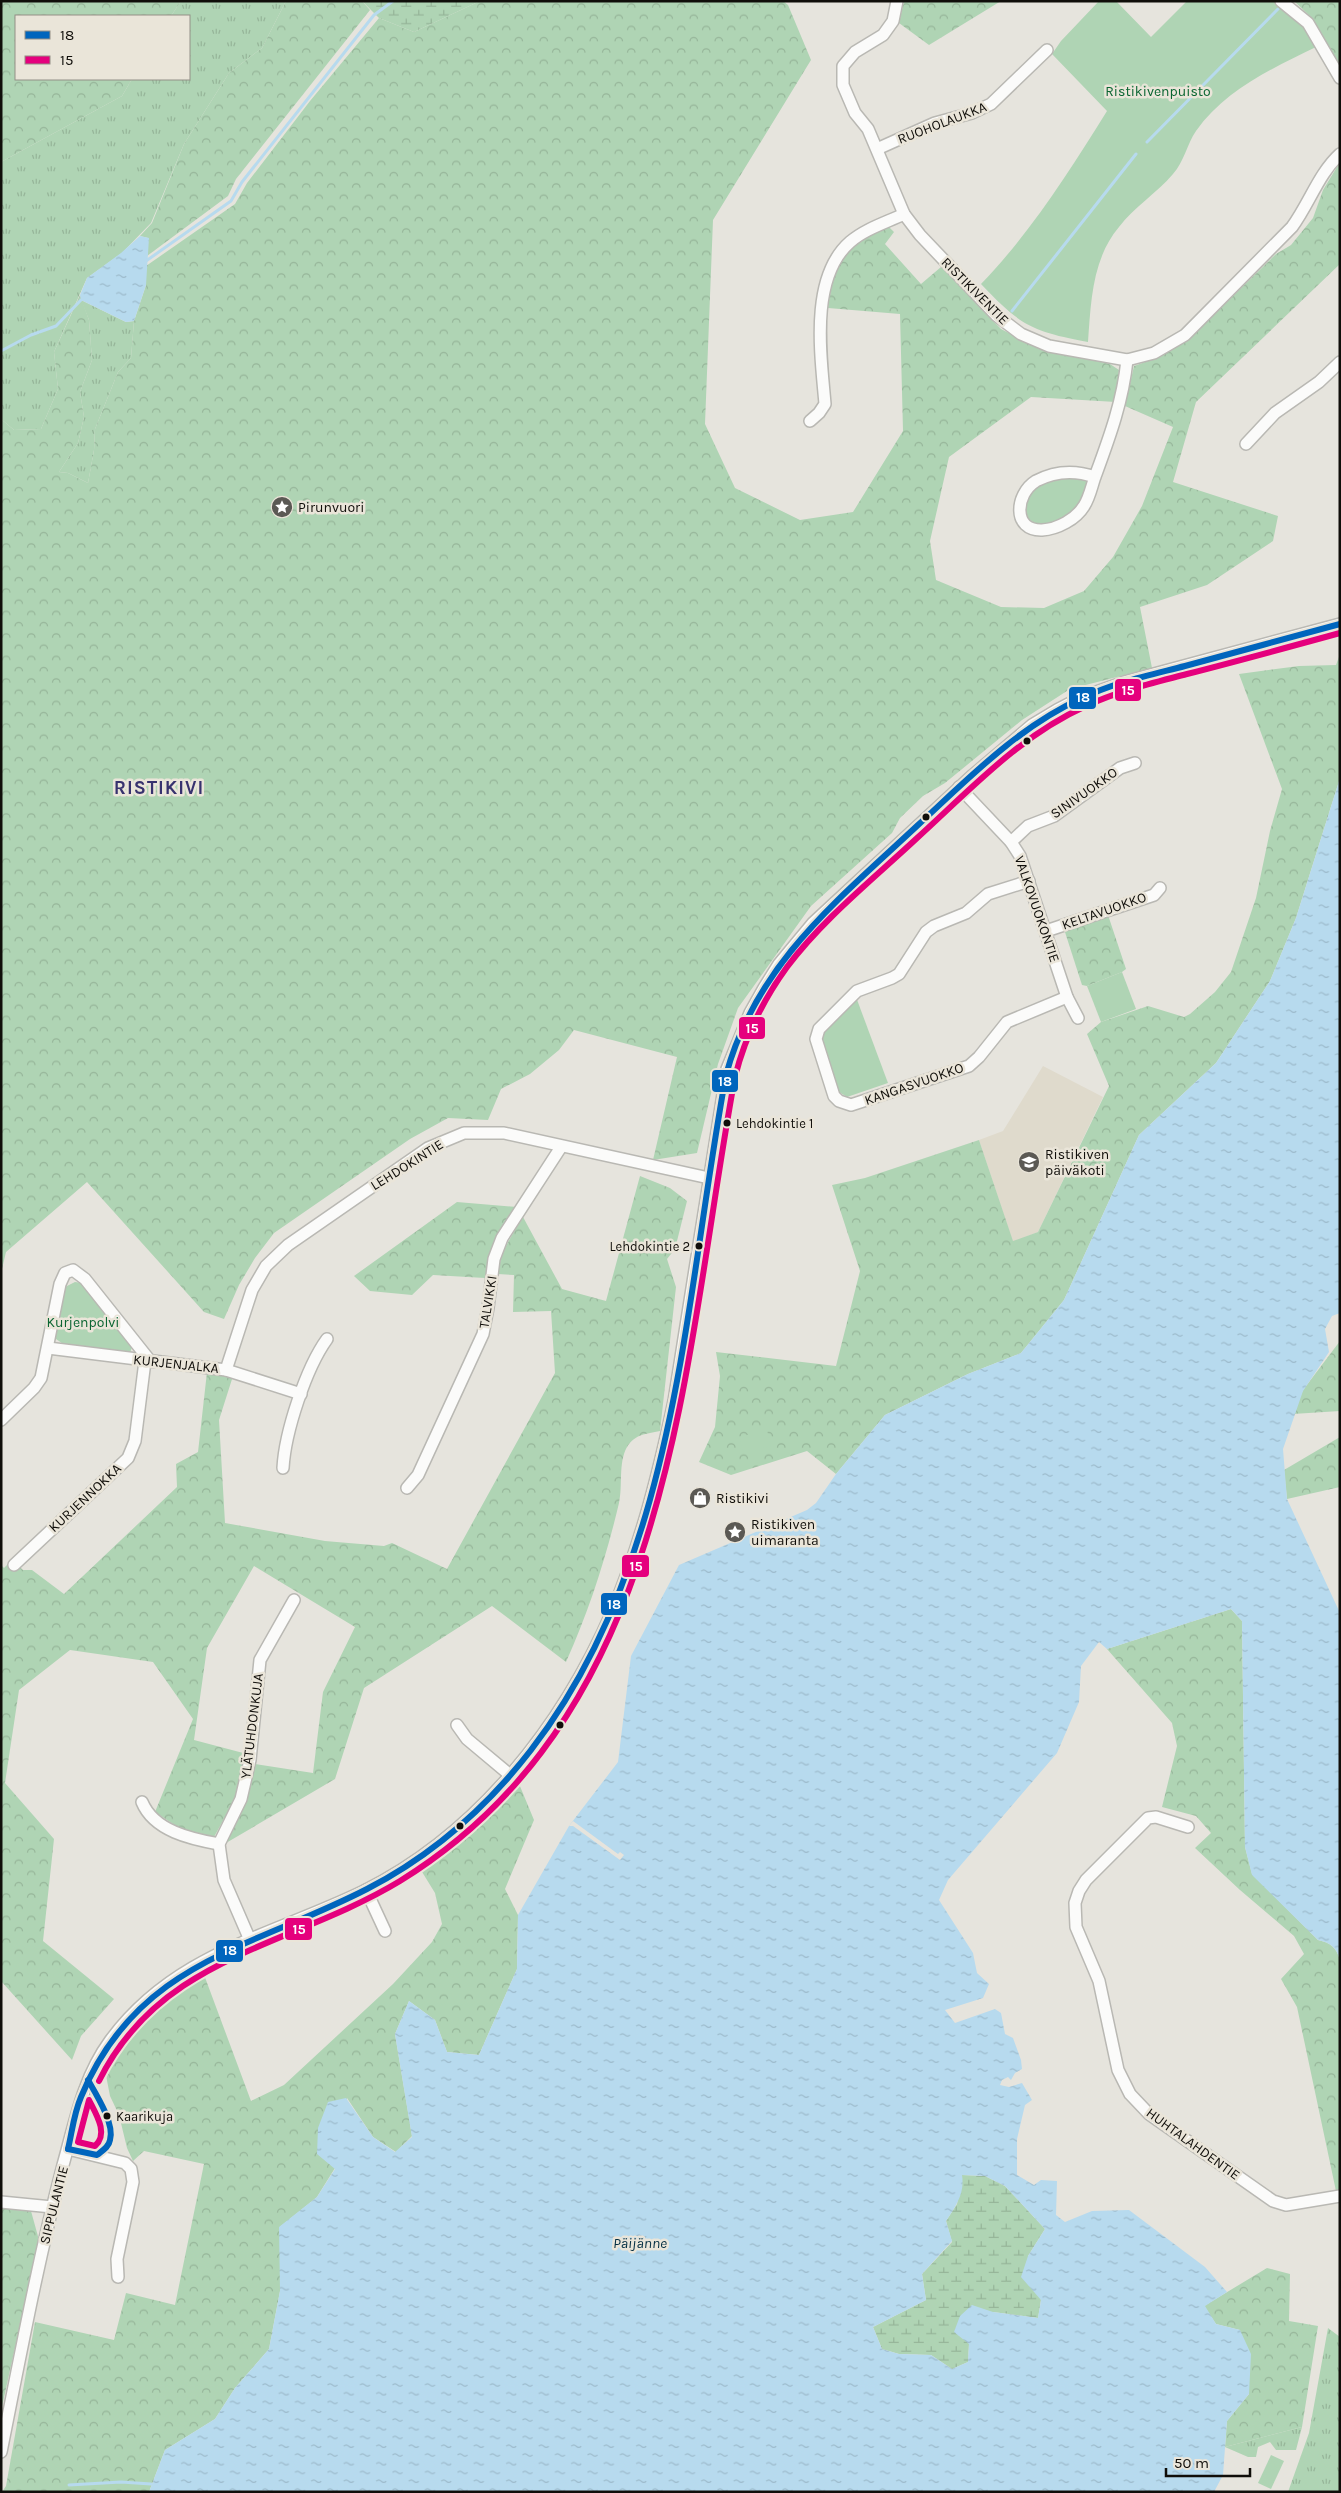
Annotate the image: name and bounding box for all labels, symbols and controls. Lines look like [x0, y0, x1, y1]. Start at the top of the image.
legend [15, 15, 190, 80]
text: 18 [60, 26, 74, 44]
text: 15 [60, 51, 73, 69]
park label: Ristikivenpuisto [1105, 83, 1211, 100]
street label: RUOHOLAUKKA [895, 98, 989, 148]
street label: RISTIKIVENTIE [938, 254, 1012, 328]
place icon: Pirunvuori [270, 495, 294, 519]
place label: Pirunvuori [298, 499, 364, 516]
line badge: 15 [1114, 678, 1142, 702]
text: 15 [1121, 682, 1135, 699]
line badge: 18 [1068, 686, 1097, 710]
text: 18 [1076, 689, 1090, 706]
unlabelled marker [1022, 736, 1032, 746]
street label: SINIVUOKKO [1047, 764, 1121, 822]
district label: RISTIKIVI [114, 777, 204, 799]
unlabelled marker [921, 812, 931, 822]
street label: VALKOVUOKONTIE [1011, 854, 1063, 964]
street label: KELTAVUOKKO [1059, 889, 1149, 933]
line badge: 15 [738, 1016, 766, 1040]
text: 15 [745, 1020, 759, 1037]
street label: KANGASVUOKKO [862, 1059, 966, 1109]
line badge: 18 [711, 1069, 739, 1093]
text: 18 [718, 1073, 732, 1090]
place label: Lehdokintie 1 [736, 1116, 813, 1131]
marker: Lehdokintie 1 [722, 1118, 732, 1128]
street label: LEHDOKINTIE [367, 1136, 447, 1194]
place label: Ristikiven päiväkoti [1045, 1146, 1109, 1179]
school or university icon: Ristikiven päiväkoti [1017, 1150, 1041, 1174]
place label: Lehdokintie 2 [609, 1239, 690, 1254]
marker: Lehdokintie 2 [694, 1241, 704, 1251]
street label: TALVIKKI [475, 1274, 501, 1330]
park label: Kurjenpolvi [46, 1314, 120, 1331]
street label: KURJENJALKA [132, 1351, 220, 1377]
street label: KURJENNOKKA [45, 1460, 125, 1536]
shop icon: Ristikivi [688, 1486, 712, 1510]
place label: Ristikivi [716, 1490, 769, 1507]
place label: Ristikiven uimaranta [751, 1516, 819, 1549]
place icon: Ristikiven uimaranta [723, 1520, 747, 1544]
line badge: 15 [621, 1554, 650, 1578]
text: 15 [629, 1558, 643, 1575]
line badge: 18 [600, 1592, 628, 1616]
text: 18 [607, 1596, 621, 1613]
street label: YLÄTUHDONKUJA [237, 1672, 267, 1780]
unlabelled marker [555, 1720, 565, 1730]
unlabelled marker [455, 1821, 465, 1831]
line badge: 15 [284, 1917, 313, 1941]
text: 15 [292, 1921, 306, 1938]
line badge: 18 [215, 1939, 244, 1963]
text: 18 [223, 1942, 237, 1959]
street label: HUHTALAHDENTIE [1143, 2104, 1243, 2184]
place label: Kaarikuja [116, 2109, 173, 2124]
marker: Kaarikuja [102, 2111, 112, 2121]
street label: SIPPULANTIE [36, 2164, 72, 2246]
water label: Päijänne [613, 2234, 667, 2252]
scale bar [1166, 2446, 1250, 2478]
text: 50 m [1174, 2454, 1209, 2472]

